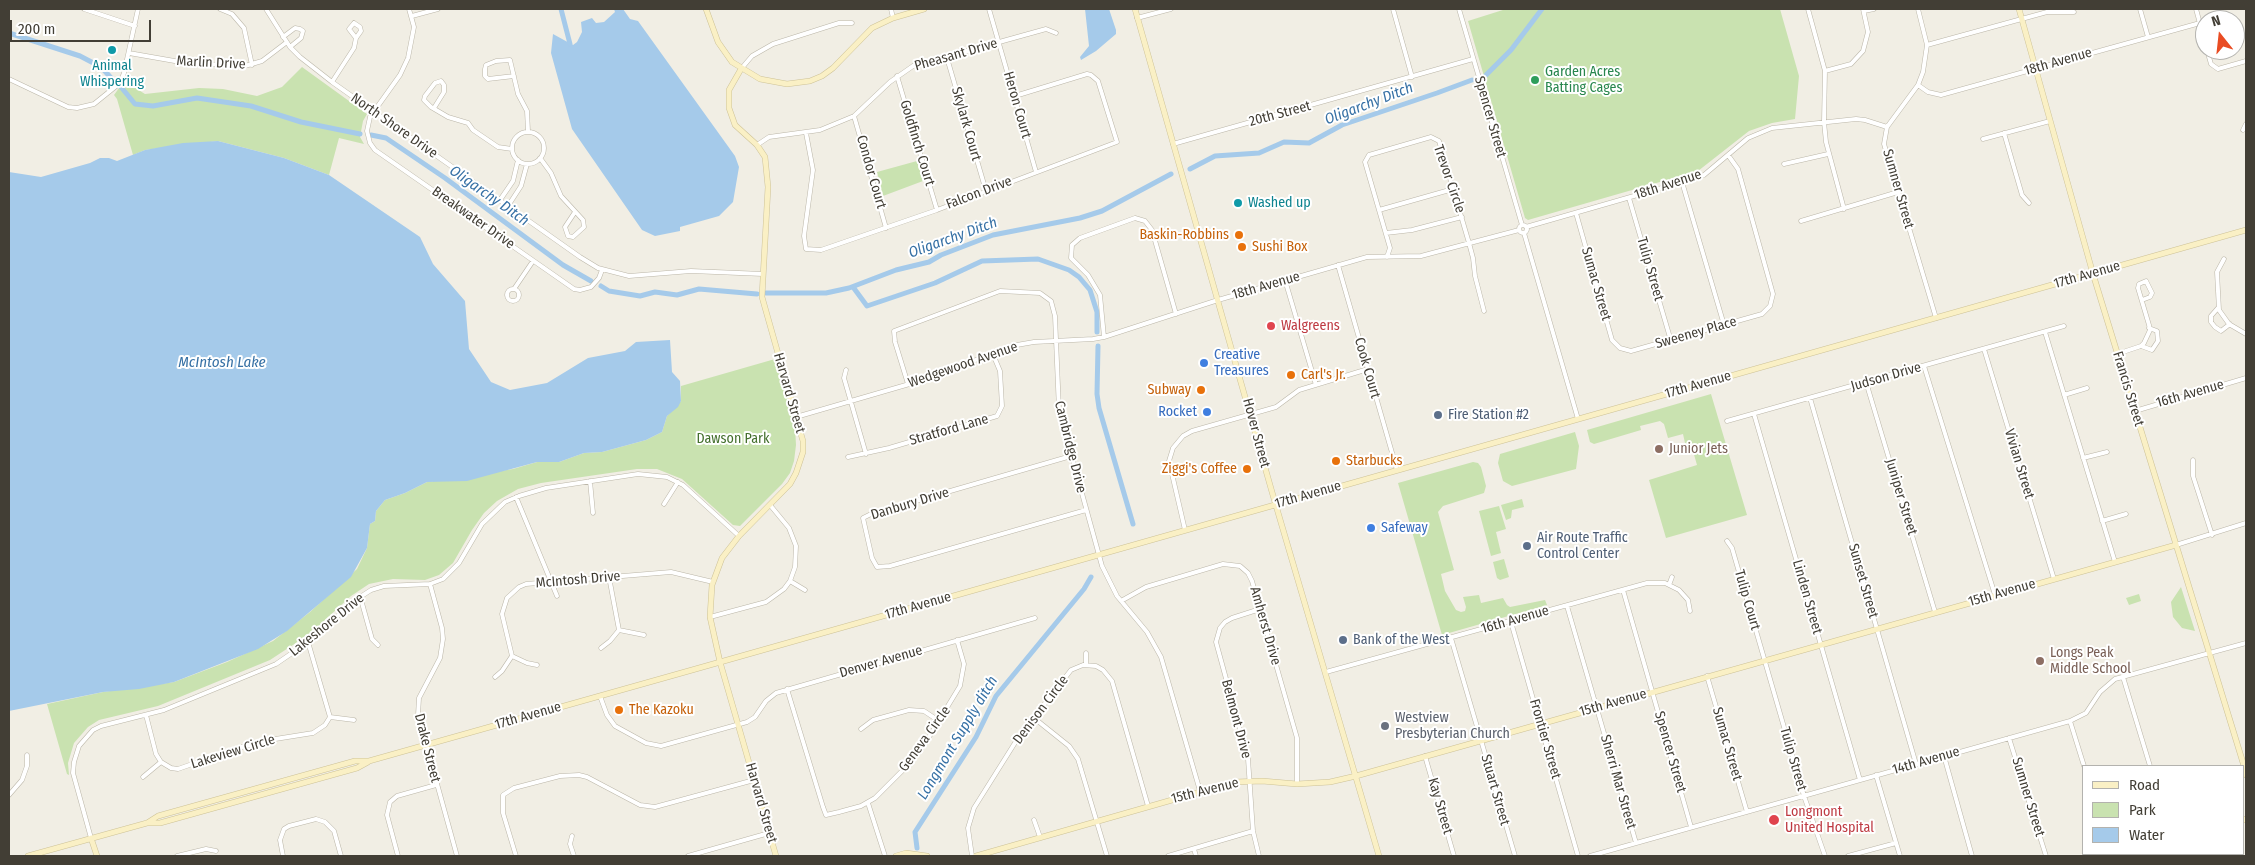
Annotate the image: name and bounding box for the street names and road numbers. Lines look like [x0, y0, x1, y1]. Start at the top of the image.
street label: Pheasant Drive [913, 35, 999, 75]
street label: 18th Avenue [2022, 44, 2094, 80]
street label: Marlin Drive [176, 53, 246, 73]
street label: Heron Court [999, 70, 1035, 140]
street label: Spencer Street [1470, 74, 1510, 160]
street label: Skylark Court [947, 85, 985, 163]
street label: North Shore Drive [347, 90, 441, 162]
street label: Goldfinch Court [896, 98, 938, 188]
street label: 20th Street [1247, 98, 1313, 130]
street label: Condor Court [853, 133, 889, 211]
street label: Trevor Circle [1430, 143, 1468, 215]
street label: Sumner Street [1879, 147, 1917, 231]
street label: 18th Avenue [1632, 166, 1704, 204]
street label: Falcon Drive [944, 173, 1014, 213]
street label: Breakwater Drive [428, 183, 518, 253]
street label: Tulip Street [1633, 235, 1667, 303]
street label: Sumac Street [1578, 245, 1614, 323]
street label: 17th Avenue [2052, 257, 2122, 293]
street label: 18th Avenue [1230, 268, 1302, 304]
street label: Sweeney Place [1653, 313, 1739, 353]
street label: Cook Court [1350, 336, 1384, 400]
street label: Wedgewood Avenue [906, 338, 1020, 392]
street label: Francis Street [2109, 349, 2147, 429]
street label: Harvard Street [770, 351, 808, 435]
street label: Judson Drive [1849, 359, 1923, 395]
street label: 17th Avenue [1663, 367, 1733, 403]
street label: 16th Avenue [2154, 376, 2226, 412]
street label: Hover Street [1239, 396, 1273, 470]
street label: Cambridge Drive [1050, 399, 1090, 495]
street label: Stratford Lane [908, 411, 990, 449]
street label: Vivian Street [2000, 427, 2038, 501]
street label: Juniper Street [1881, 457, 1921, 537]
street label: 17th Avenue [1273, 477, 1343, 513]
street label: Danbury Drive [869, 484, 951, 524]
street label: Sunset Street [1844, 542, 1882, 620]
street label: Linden Street [1788, 558, 1826, 636]
street label: McIntosh Drive [535, 568, 621, 592]
street label: Tulip Court [1730, 568, 1764, 632]
street label: 15th Avenue [1966, 575, 2038, 611]
street label: Amherst Drive [1246, 585, 1284, 667]
street label: 17th Avenue [883, 588, 953, 624]
street label: Lakeshore Drive [286, 590, 368, 660]
street label: 16th Avenue [1479, 602, 1551, 638]
street label: Denver Avenue [838, 642, 924, 682]
street label: Denison Circle [1010, 672, 1072, 748]
street label: Belmont Drive [1217, 678, 1255, 760]
street label: 15th Avenue [1577, 685, 1649, 721]
street label: Frontier Street [1526, 697, 1564, 781]
street label: 17th Avenue [493, 698, 563, 734]
street label: Geneva Circle [896, 703, 954, 775]
street label: Sumac Street [1709, 705, 1745, 783]
street label: Spencer Street [1650, 709, 1690, 795]
street label: Drake Street [410, 712, 444, 784]
street label: Tulip Street [1776, 725, 1810, 793]
street label: Lakeview Circle [189, 731, 277, 773]
street label: Sherri Mar Street [1597, 733, 1639, 831]
street label: 14th Avenue [1890, 743, 1962, 779]
street label: Stuart Street [1477, 753, 1513, 827]
street label: Sumner Street [2008, 755, 2048, 839]
street label: Harvard Street [742, 761, 780, 845]
street label: 15th Avenue [1169, 774, 1241, 808]
street label: Kay Street [1424, 776, 1456, 836]

